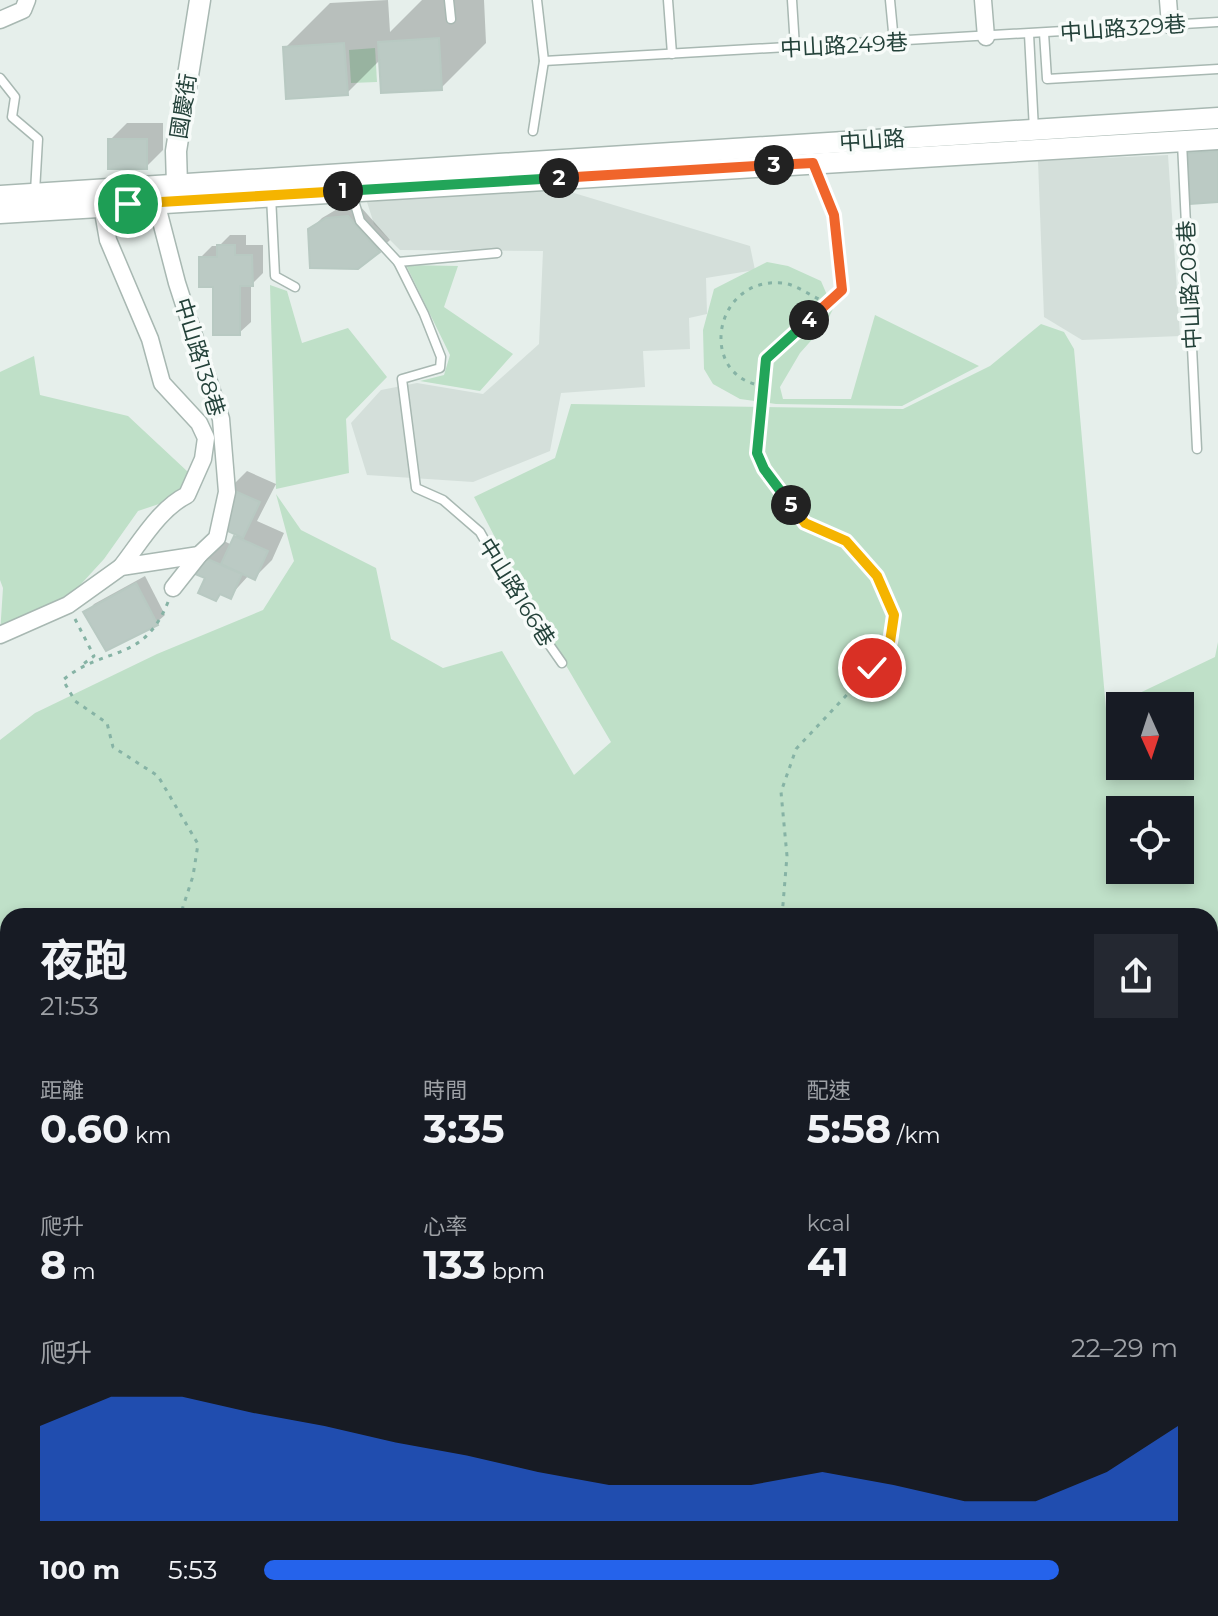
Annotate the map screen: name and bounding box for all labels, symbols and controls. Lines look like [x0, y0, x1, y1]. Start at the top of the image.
street label: 中山路329巷 [1059, 11, 1187, 46]
street label: 中山路249巷 [780, 29, 909, 62]
street label: 國慶街 [165, 71, 202, 141]
street label: 中山路 [838, 125, 906, 156]
pin: 3 [754, 145, 794, 185]
text: 3 [767, 151, 781, 178]
pin: 2 [539, 158, 579, 198]
text: 2 [553, 164, 565, 191]
pin [94, 170, 162, 238]
pin: 1 [323, 171, 363, 211]
text: 1 [339, 177, 347, 204]
icon: arrive [106, 182, 150, 226]
street label: 中山路208巷 [1173, 220, 1206, 350]
street label: 中山路138巷 [169, 295, 230, 420]
pin: 4 [789, 300, 829, 340]
text: 4 [801, 306, 817, 333]
pin: 5 [771, 485, 811, 525]
text: 5 [784, 491, 798, 518]
street label: 中山路166巷 [473, 533, 561, 651]
pin [838, 634, 906, 702]
icon: check [850, 646, 894, 690]
north arrow [1106, 692, 1194, 780]
map controls [1106, 692, 1194, 884]
button: locate [1106, 796, 1194, 884]
text: 夜跑 [40, 933, 128, 987]
button: share [1094, 934, 1178, 1018]
text: 21:53 [40, 990, 99, 1022]
text: 距離 [40, 1077, 84, 1104]
text: 時間 [423, 1077, 467, 1104]
text: 配速 [807, 1077, 851, 1104]
text: 0.60 [40, 1104, 129, 1153]
text: 3:35 [423, 1104, 505, 1153]
text: 5:58 [807, 1104, 891, 1153]
text: km [129, 1122, 171, 1149]
text: /km [891, 1122, 941, 1149]
text: kcal [807, 1210, 851, 1237]
text: 爬升 [40, 1213, 84, 1240]
text: 心率 [423, 1213, 467, 1240]
text: 41 [807, 1237, 849, 1286]
text: 8 [40, 1240, 66, 1289]
text: 133 [423, 1240, 486, 1289]
text: m [66, 1258, 96, 1285]
text: bpm [486, 1258, 545, 1285]
text: 22–29 m [1071, 1332, 1178, 1364]
text: 爬升 [40, 1337, 92, 1369]
text: 100 m [40, 1554, 120, 1586]
text: 5:53 [168, 1554, 217, 1586]

